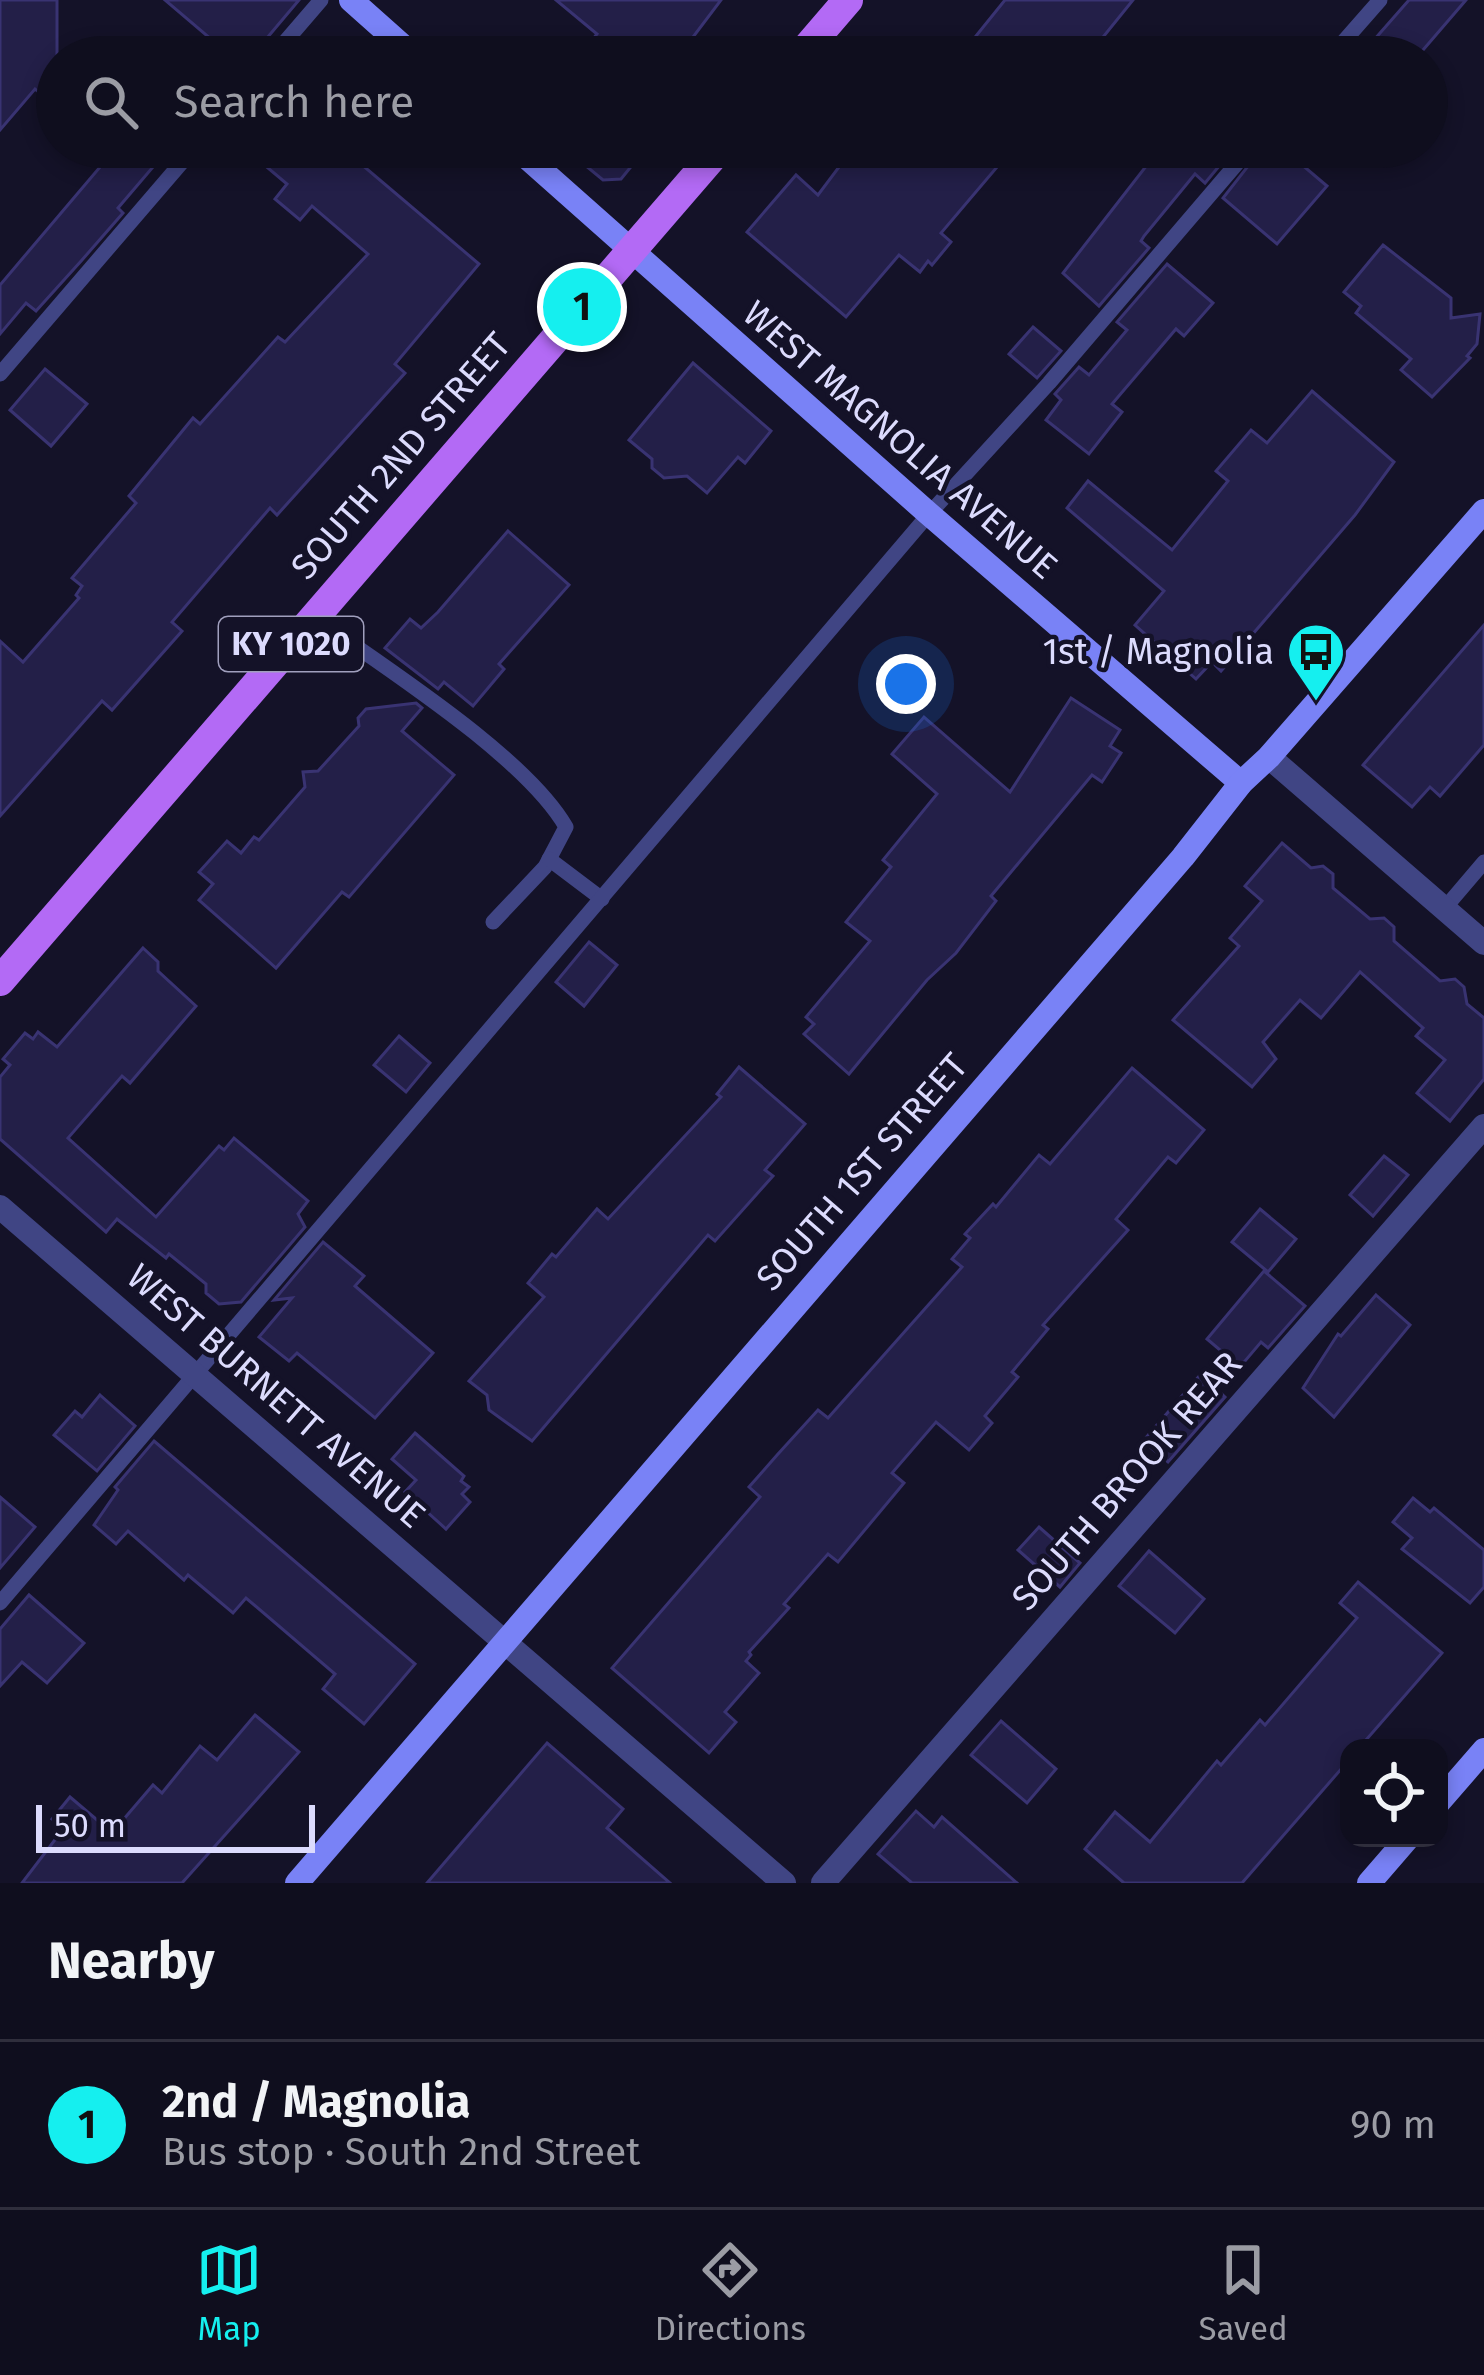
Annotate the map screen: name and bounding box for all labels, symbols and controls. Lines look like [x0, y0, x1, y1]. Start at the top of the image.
search box [36, 36, 1448, 168]
icon: search [78, 69, 144, 135]
text: Search here [174, 75, 414, 129]
pin: 1 [543, 262, 621, 352]
street label: WEST MAGNOLIA AVENUE [734, 292, 1066, 588]
street label: SOUTH 2ND STREET [282, 323, 520, 588]
road number: KY 1020 [219, 617, 363, 671]
bus stop icon: 1st / Magnolia [1285, 621, 1347, 703]
place label: 1st / Magnolia [1042, 630, 1274, 674]
your location [876, 654, 936, 714]
street label: SOUTH 1ST STREET [747, 1044, 977, 1300]
street label: WEST BURNETT AVENUE [118, 1254, 434, 1538]
street label: SOUTH BROOK REAR [1003, 1343, 1251, 1619]
map controls [1340, 1739, 1448, 1847]
button: locate [1340, 1739, 1448, 1847]
scale bar [36, 1799, 315, 1852]
text: 50 m [54, 1806, 126, 1846]
text: Nearby [48, 1930, 214, 1992]
text: 2nd / Magnolia [162, 2075, 470, 2129]
text: 1 [78, 2102, 96, 2148]
text: 90 m [1350, 2102, 1436, 2148]
text: Bus stop · South 2nd Street [162, 2129, 640, 2175]
tab: Map [196, 2237, 262, 2349]
tab: Directions [655, 2237, 806, 2349]
tab: Saved [1198, 2237, 1288, 2349]

